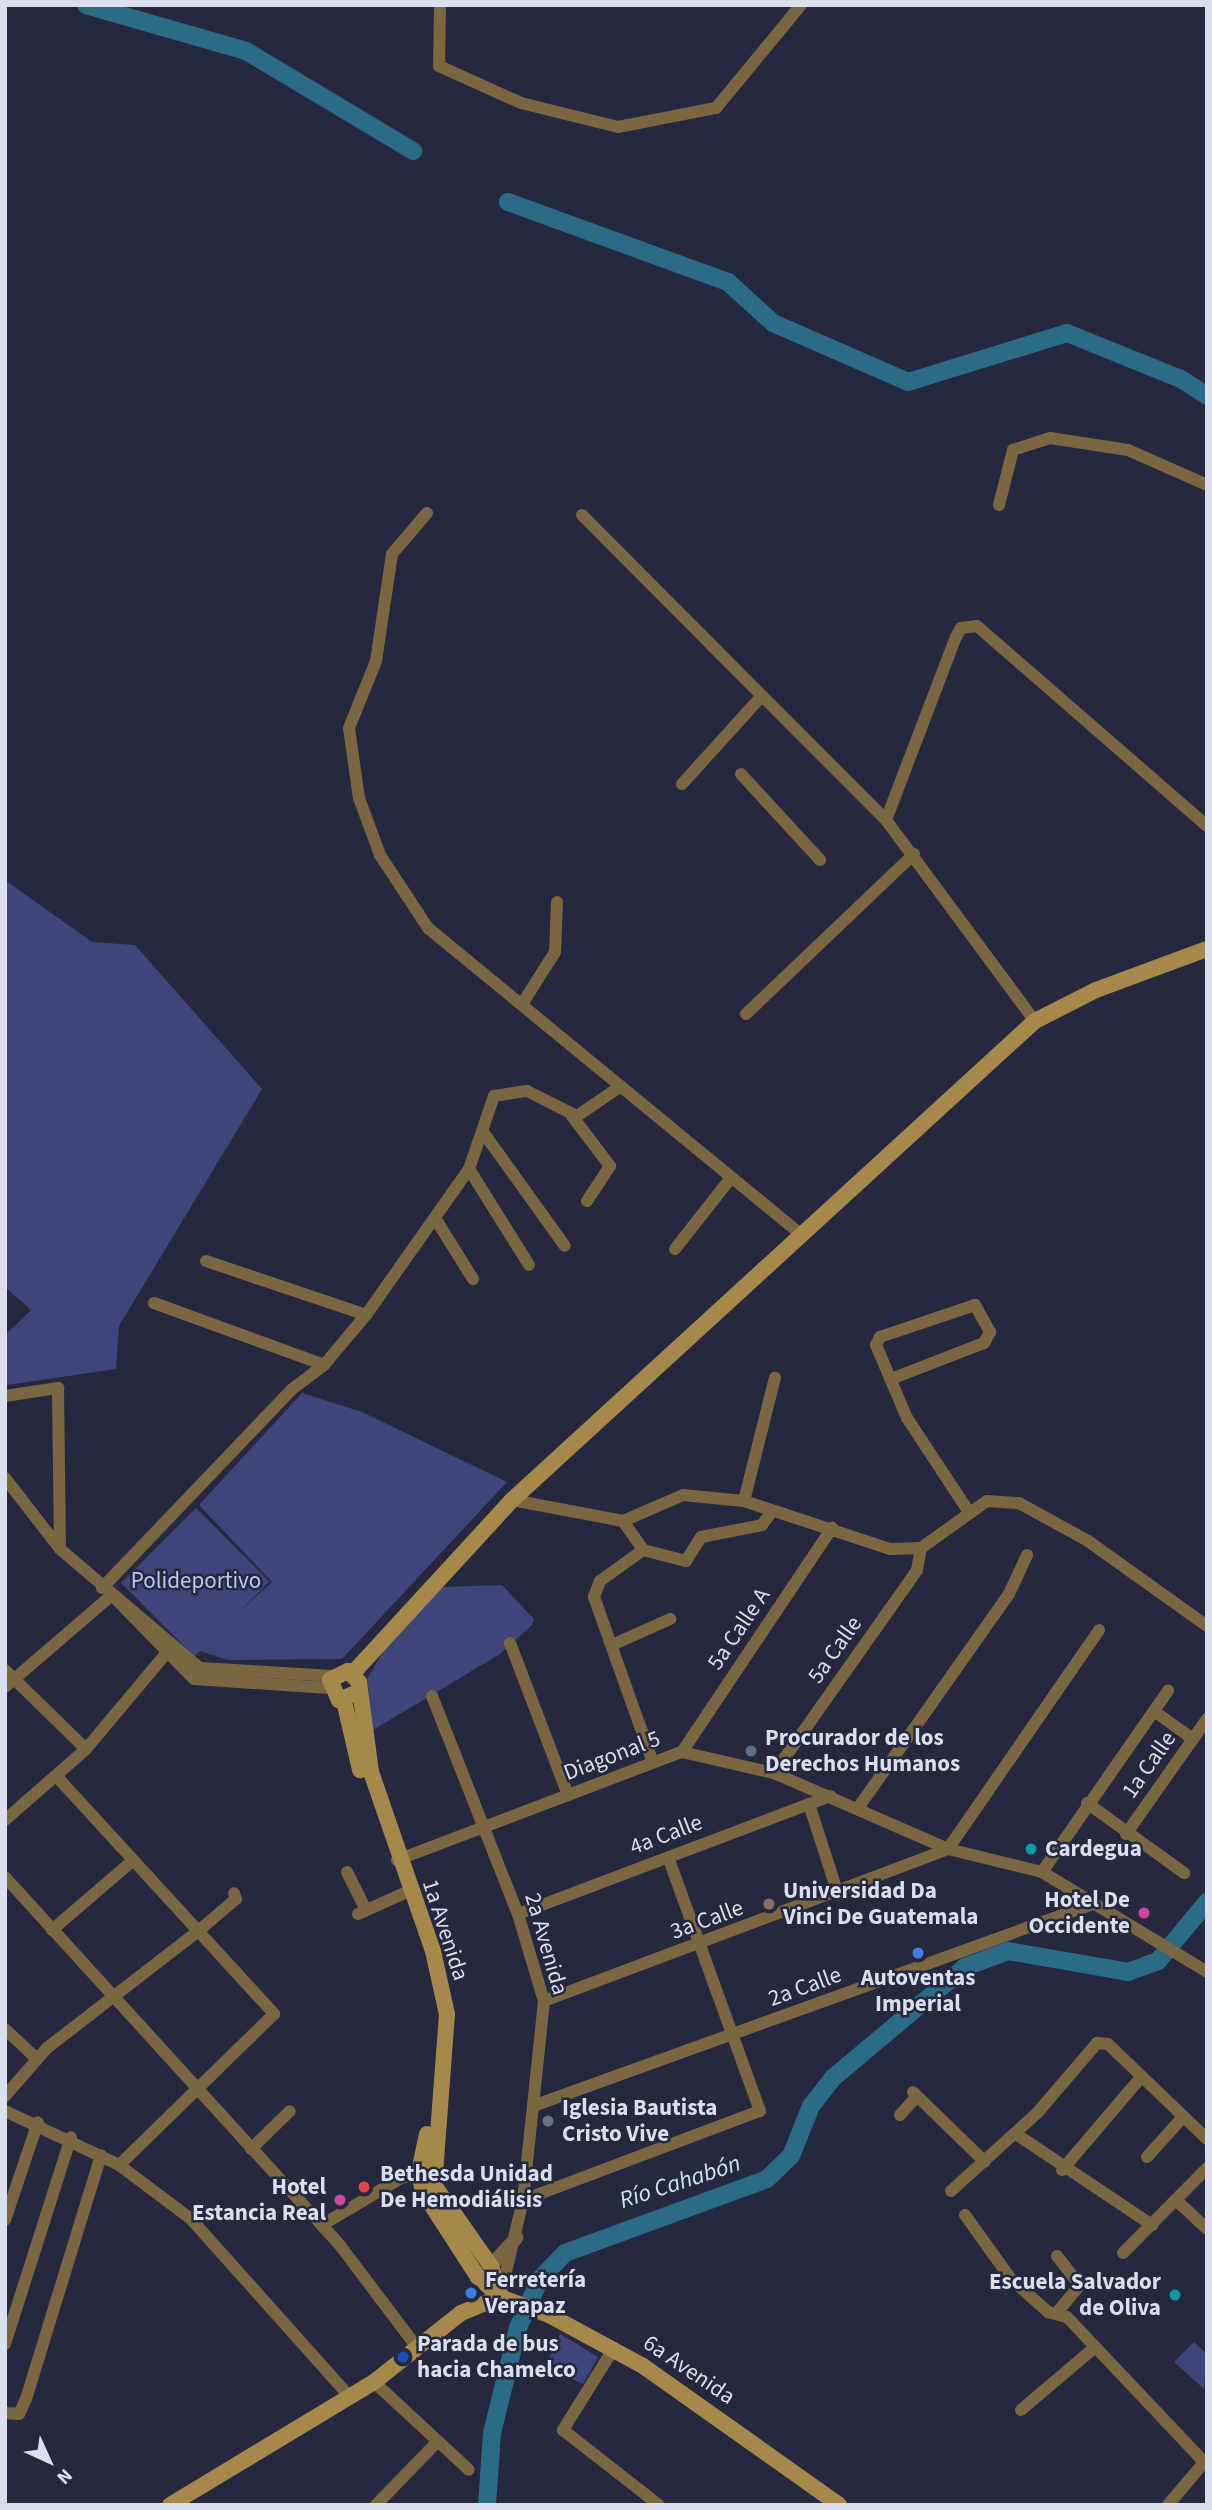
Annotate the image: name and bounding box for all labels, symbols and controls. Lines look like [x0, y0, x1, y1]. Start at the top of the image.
park label: Polideportivo [131, 1567, 261, 1595]
street label: 5a Calle A [702, 1583, 776, 1675]
street label: 5a Calle [802, 1611, 868, 1689]
place label: Procurador de los Derechos Humanos [765, 1724, 960, 1778]
street label: Diagonal 5 [560, 1725, 664, 1787]
street label: 1a Calle [1116, 1726, 1182, 1804]
marker: Procurador de los Derechos Humanos [743, 1743, 759, 1759]
street label: 4a Calle [626, 1809, 706, 1861]
place label: Cardegua [1045, 1835, 1142, 1863]
marker: Cardegua [1023, 1841, 1039, 1857]
street label: 1a Avenida [416, 1876, 474, 1984]
place label: Universidad Da Vinci De Guatemala [783, 1877, 978, 1931]
place label: Hotel De Occidente [1028, 1886, 1130, 1940]
street label: 2a Avenida [518, 1890, 574, 1998]
street label: 3a Calle [667, 1894, 747, 1946]
marker: Universidad Da Vinci De Guatemala [761, 1896, 777, 1912]
marker: Hotel De Occidente [1136, 1905, 1152, 1921]
marker: Autoventas Imperial [910, 1945, 926, 1961]
street label: 2a Calle [765, 1961, 845, 2013]
place label: Autoventas Imperial [861, 1964, 975, 2018]
place label: Iglesia Bautista Cristo Vive [562, 2094, 717, 2148]
marker: Iglesia Bautista Cristo Vive [540, 2113, 556, 2129]
water label: Río Cahabón [616, 2149, 744, 2215]
place label: Bethesda Unidad De Hemodiálisis [380, 2160, 553, 2214]
place label: Hotel Estancia Real [192, 2173, 326, 2227]
marker: Bethesda Unidad De Hemodiálisis [354, 2177, 374, 2197]
marker: Hotel Estancia Real [332, 2192, 348, 2208]
place label: Ferretería Verapaz [485, 2266, 586, 2320]
place label: Escuela Salvador de Oliva [989, 2268, 1161, 2322]
marker: Ferretería Verapaz [463, 2285, 479, 2301]
marker: Escuela Salvador de Oliva [1167, 2287, 1183, 2303]
street label: 6a Avenida [638, 2329, 740, 2411]
place label: Parada de bus hacia Chamelco [417, 2330, 576, 2384]
marker: Parada de bus hacia Chamelco [395, 2349, 411, 2365]
north arrow [14, 2426, 84, 2496]
text: N [50, 2462, 78, 2490]

